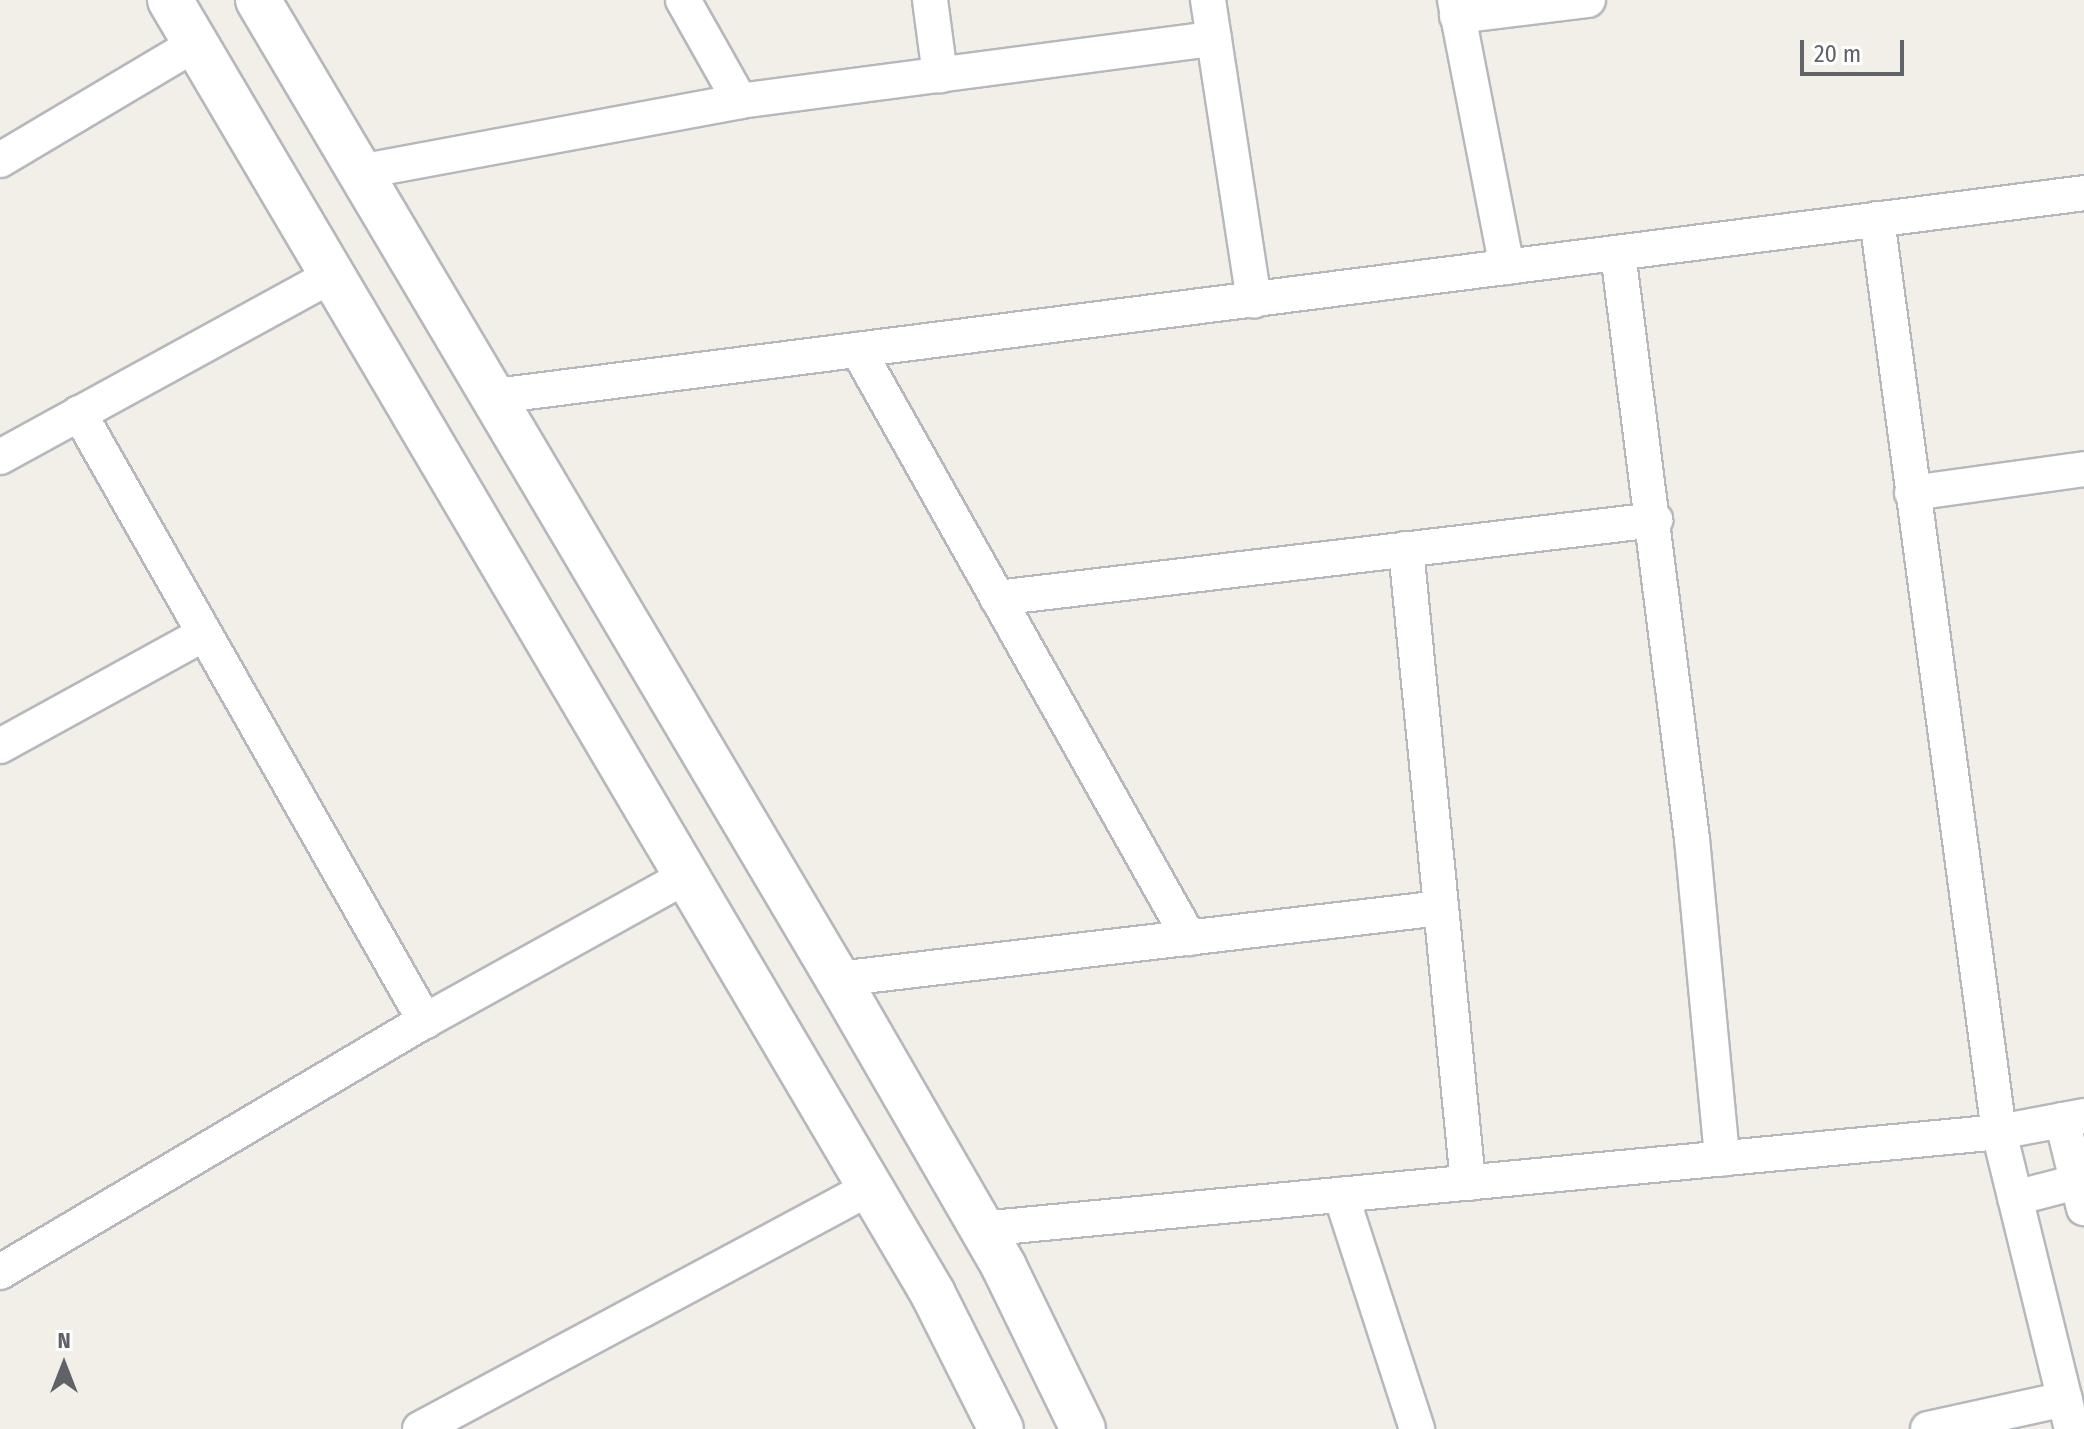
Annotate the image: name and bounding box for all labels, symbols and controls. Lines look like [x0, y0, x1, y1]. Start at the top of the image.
scale bar [1804, 24, 1908, 74]
text: 20 m [1814, 40, 1861, 68]
north arrow [24, 1325, 104, 1405]
text: N [57, 1327, 71, 1354]

